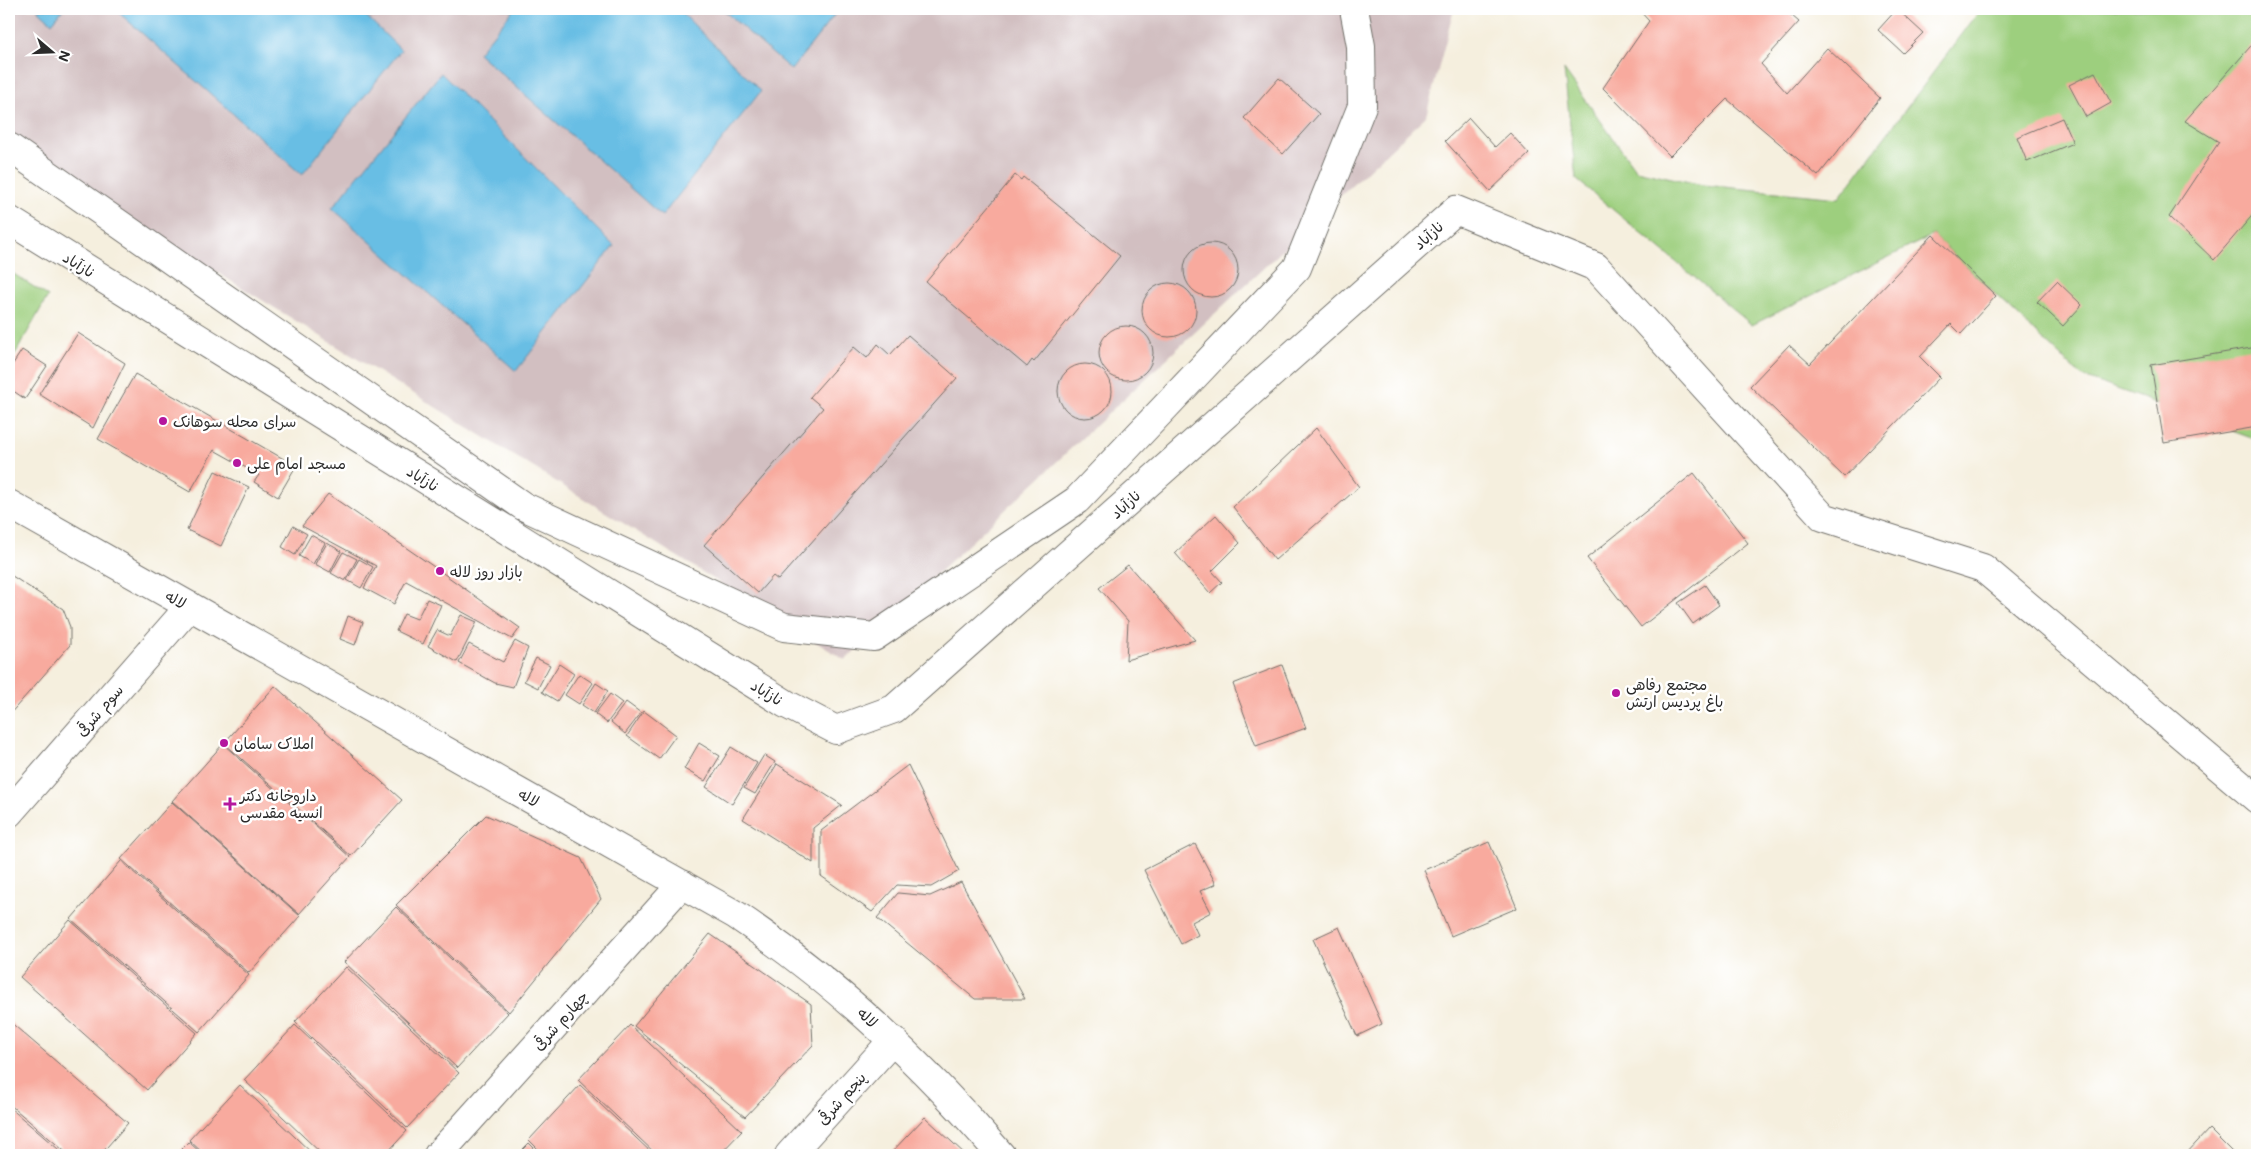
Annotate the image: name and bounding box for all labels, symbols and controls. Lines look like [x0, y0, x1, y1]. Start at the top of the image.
north arrow [28, 28, 78, 78]
text: N [54, 48, 75, 65]
street label: نازآباد [1409, 216, 1447, 254]
street label: نازآباد [59, 247, 99, 281]
place label: سرای محله سوهانک [173, 411, 296, 431]
marker: سرای محله سوهانک [157, 415, 169, 427]
place label: مسجد امام علی [247, 453, 346, 475]
marker: مسجد امام علی [231, 457, 243, 469]
street label: نازآباد [403, 461, 443, 495]
street label: نازآباد [1106, 485, 1144, 523]
place label: بازار روز لاله [450, 561, 523, 581]
marker: بازار روز لاله [434, 565, 446, 577]
street label: لاله [162, 585, 190, 613]
place label: مجتمع رفاهی باغ پردیس ارتش [1626, 674, 1723, 712]
street label: نازآباد [747, 675, 787, 709]
street label: سوم شرقی [71, 680, 129, 742]
marker: مجتمع رفاهی باغ پردیس ارتش [1610, 687, 1622, 699]
place label: املاک سامان [234, 733, 314, 753]
marker: املاک سامان [218, 737, 230, 749]
street label: لاله [515, 783, 543, 811]
place label: داروخانه دکتر انسیه مقدسی [239, 785, 323, 823]
marker: داروخانه دکتر انسیه مقدسی [224, 798, 236, 810]
street label: چهارم شرقی [528, 986, 594, 1055]
street label: لاله [853, 1003, 883, 1031]
street label: پنجم شرقی [812, 1067, 872, 1131]

